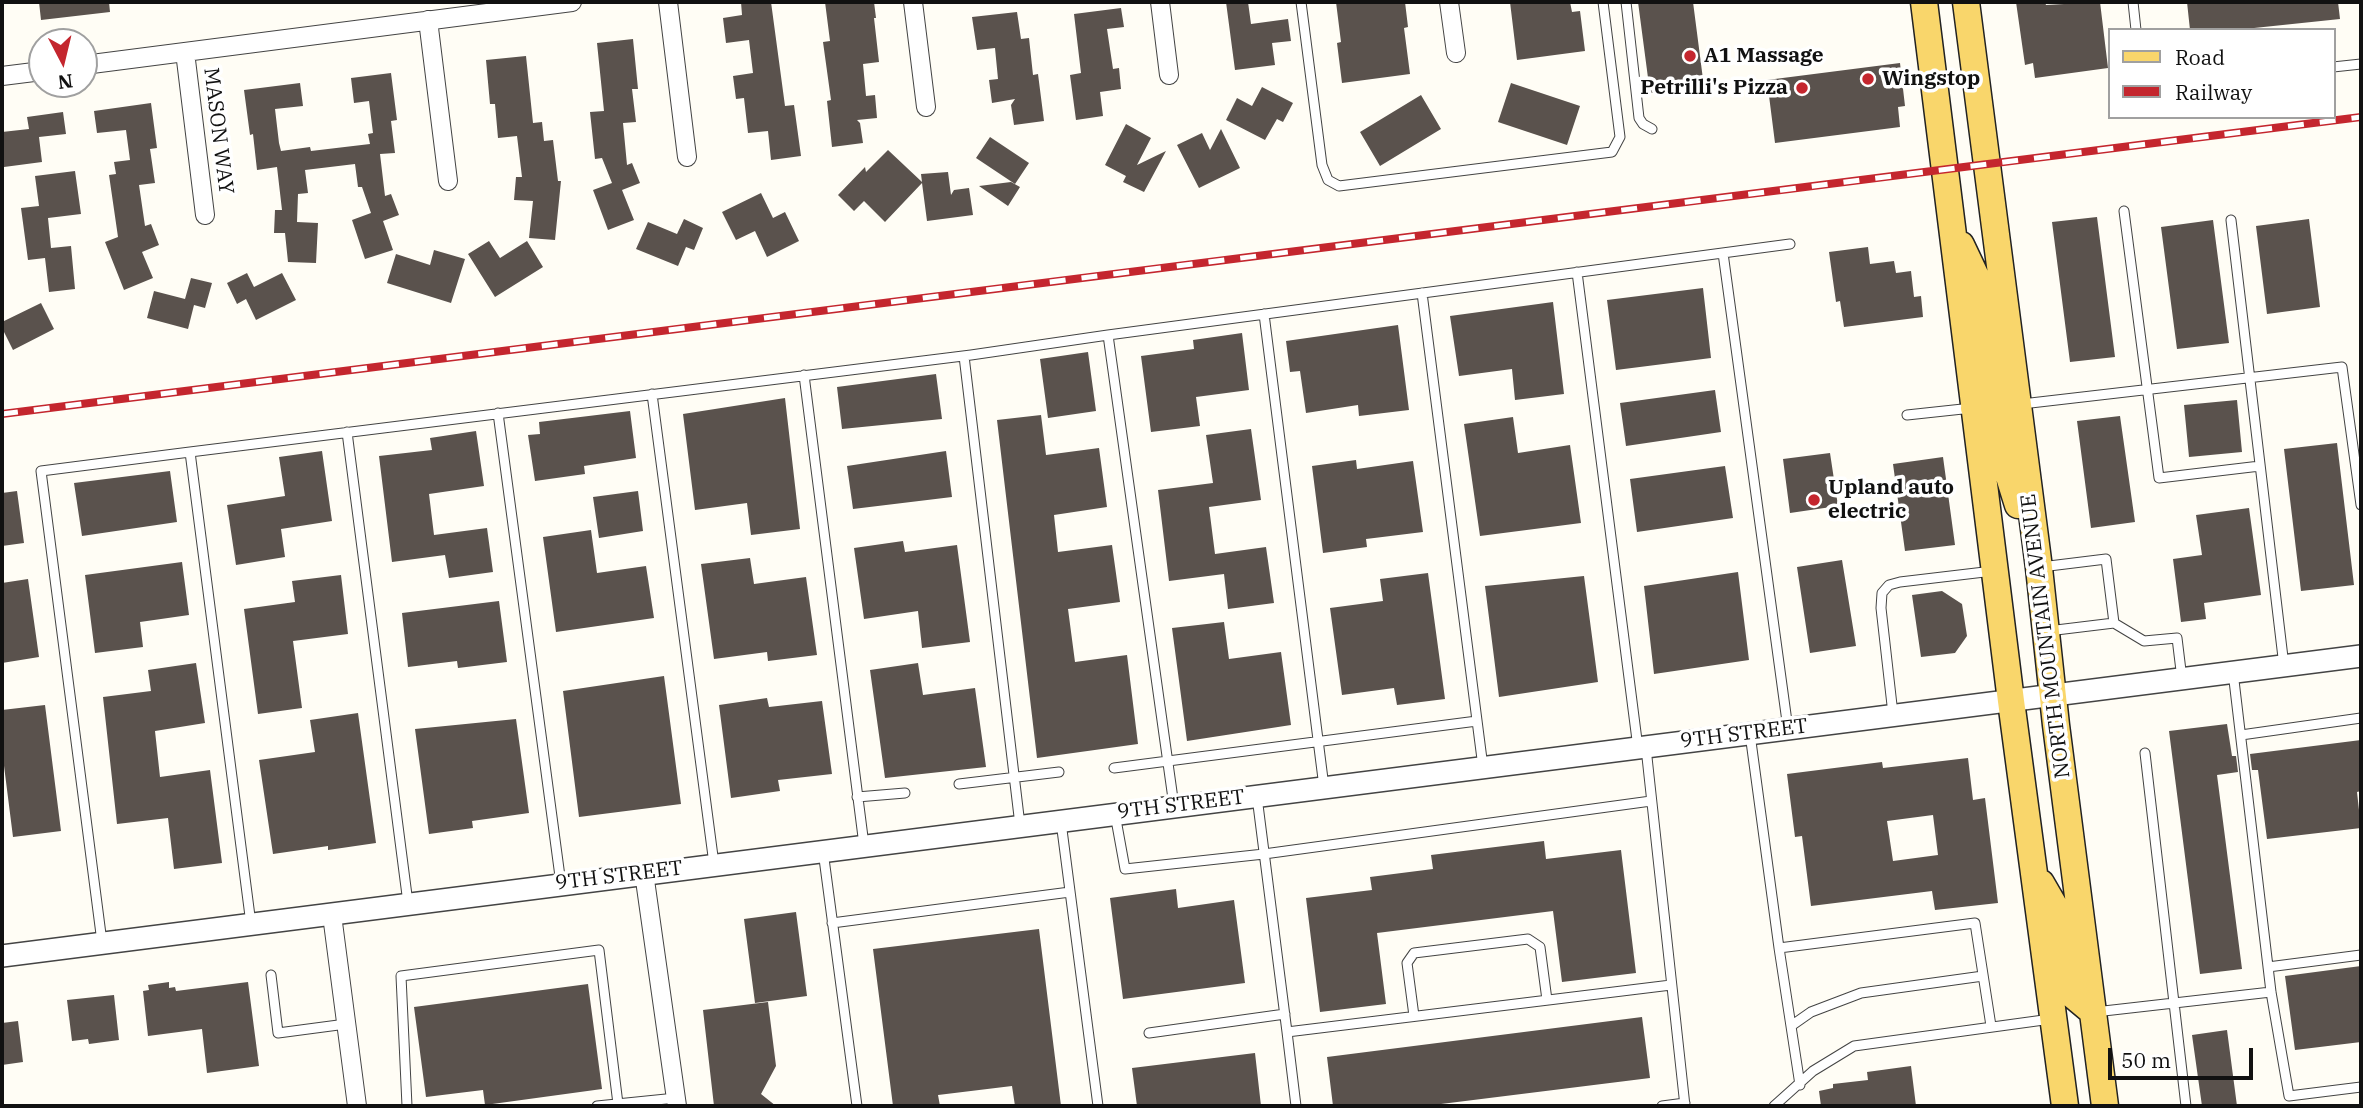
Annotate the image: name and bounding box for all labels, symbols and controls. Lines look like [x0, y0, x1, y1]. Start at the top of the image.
north arrow [28, 28, 98, 98]
legend [2108, 28, 2335, 119]
place label: A1 Massage [1704, 43, 1824, 69]
text: Road [2175, 43, 2225, 71]
marker: A1 Massage [1682, 48, 1698, 64]
street label: MASON WAY [198, 66, 238, 196]
place label: Wingstop [1882, 66, 1980, 92]
text: N [56, 69, 74, 95]
marker: Wingstop [1860, 71, 1876, 87]
place label: Petrilli's Pizza [1640, 75, 1788, 101]
text: Railway [2175, 78, 2252, 106]
marker: Petrilli's Pizza [1794, 80, 1810, 96]
place label: Upland auto electric [1828, 475, 1954, 525]
marker: Upland auto electric [1806, 492, 1822, 508]
street label: NORTH MOUNTAIN AVENUE [2016, 492, 2076, 780]
street label: 9TH STREET [1679, 714, 1809, 754]
street label: 9TH STREET [1116, 785, 1246, 825]
street label: 9TH STREET [554, 856, 684, 896]
scale bar [2111, 1034, 2256, 1078]
text: 50 m [2121, 1046, 2171, 1074]

